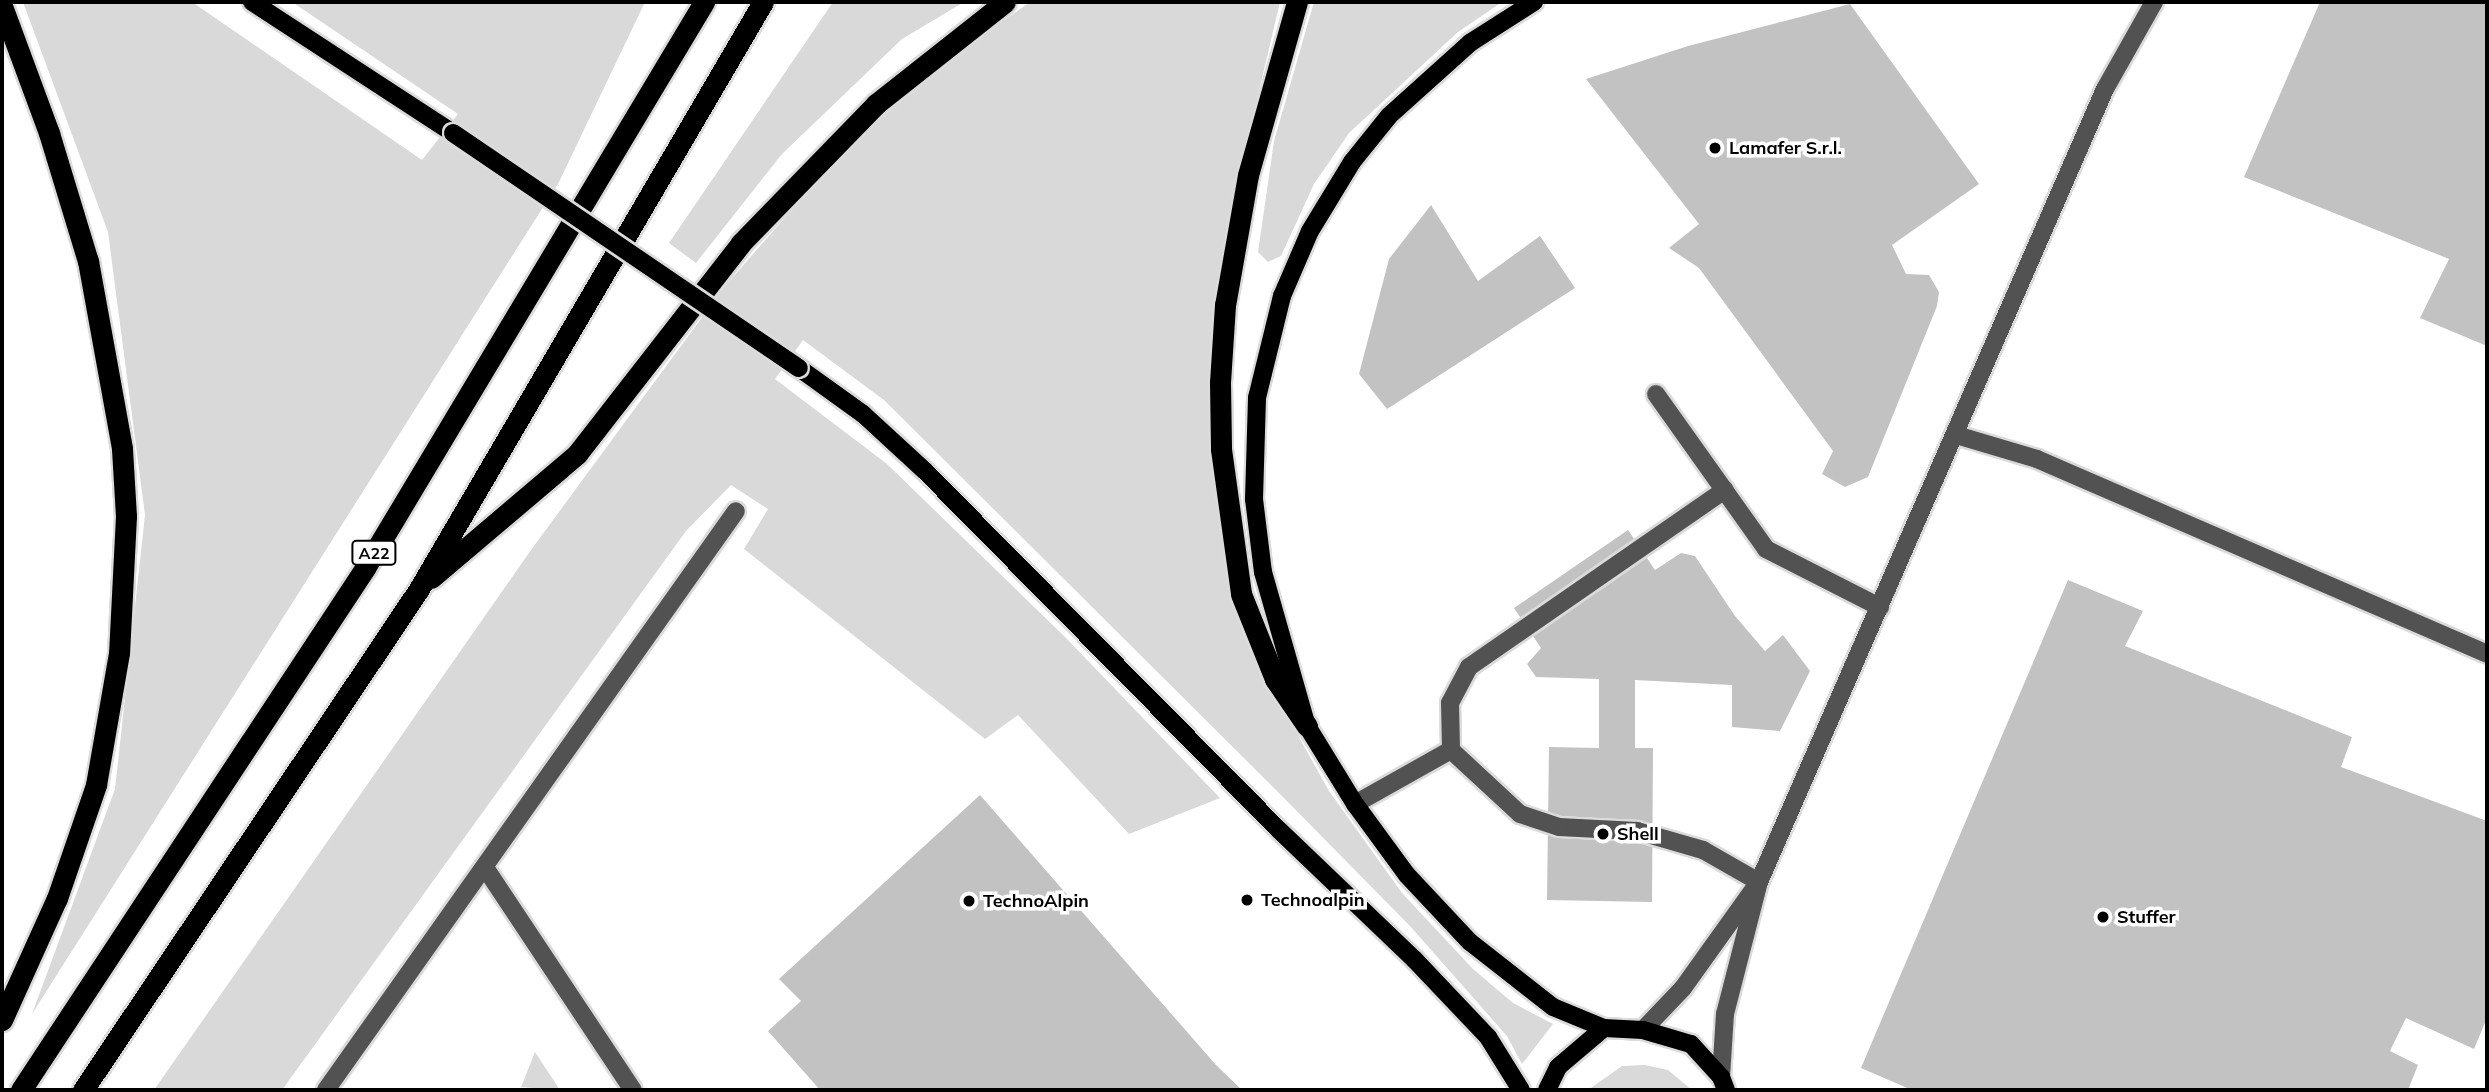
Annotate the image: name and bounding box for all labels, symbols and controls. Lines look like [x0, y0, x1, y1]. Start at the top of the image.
place label: Lamafer S.r.l. [1729, 137, 1842, 159]
marker: Lamafer S.r.l. [1707, 140, 1723, 156]
road number: A22 [351, 540, 397, 566]
place label: Shell [1617, 823, 1659, 845]
marker: Shell [1595, 826, 1611, 842]
place label: Technoalpin [1261, 889, 1365, 911]
place label: TechnoAlpin [983, 890, 1089, 912]
marker: Technoalpin [1239, 892, 1255, 908]
marker: TechnoAlpin [961, 893, 977, 909]
place label: Stuffer [2117, 906, 2176, 928]
marker: Stuffer [2095, 909, 2111, 925]

